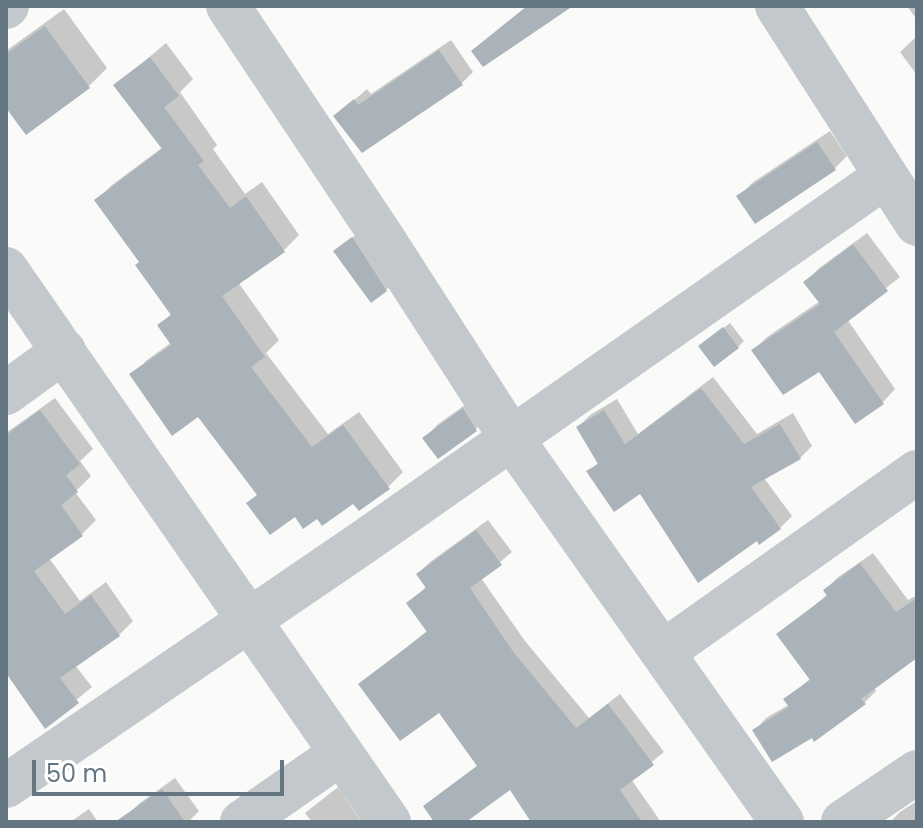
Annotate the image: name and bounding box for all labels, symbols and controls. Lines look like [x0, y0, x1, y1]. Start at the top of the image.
scale bar [36, 744, 288, 794]
text: 50 m [46, 757, 107, 790]

